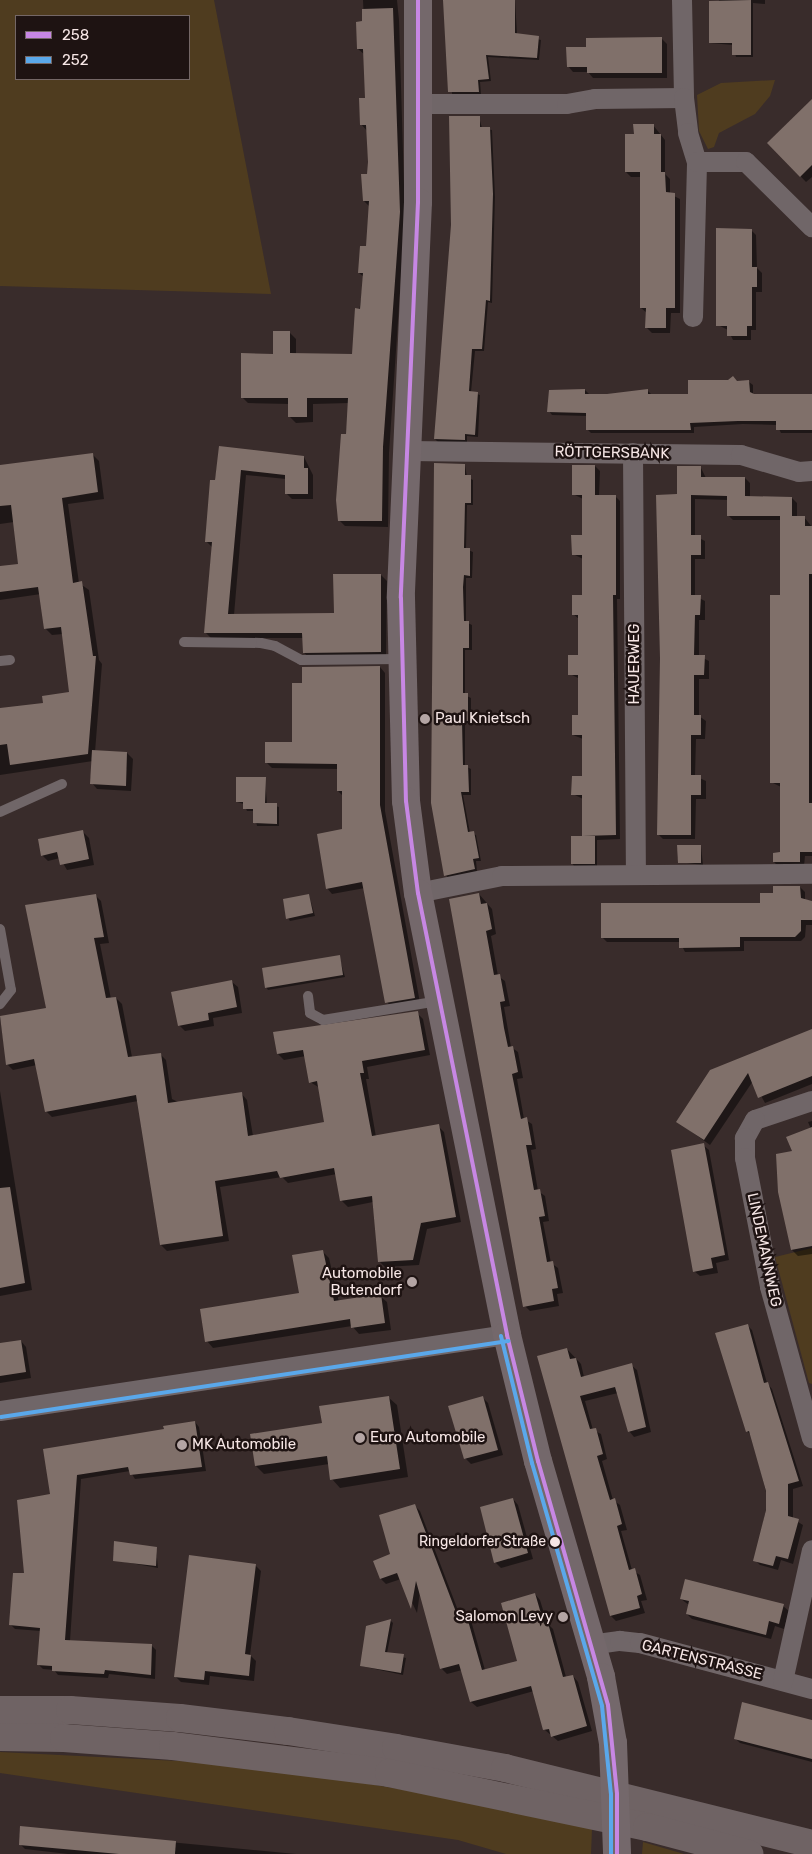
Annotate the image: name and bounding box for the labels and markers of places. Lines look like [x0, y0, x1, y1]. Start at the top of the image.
place label: Paul Knietsch [435, 710, 530, 728]
marker: Paul Knietsch [419, 713, 431, 725]
place label: Automobile Butendorf [322, 1264, 402, 1299]
marker: Automobile Butendorf [406, 1276, 418, 1288]
place label: Euro Automobile [370, 1429, 486, 1447]
marker: Euro Automobile [354, 1432, 366, 1444]
place label: MK Automobile [192, 1436, 297, 1454]
marker: MK Automobile [176, 1439, 188, 1451]
place label: Ringeldorfer Straße [419, 1534, 546, 1550]
marker: Ringeldorfer Straße [550, 1537, 560, 1547]
place label: Salomon Levy [455, 1608, 553, 1626]
marker: Salomon Levy [557, 1611, 569, 1623]

